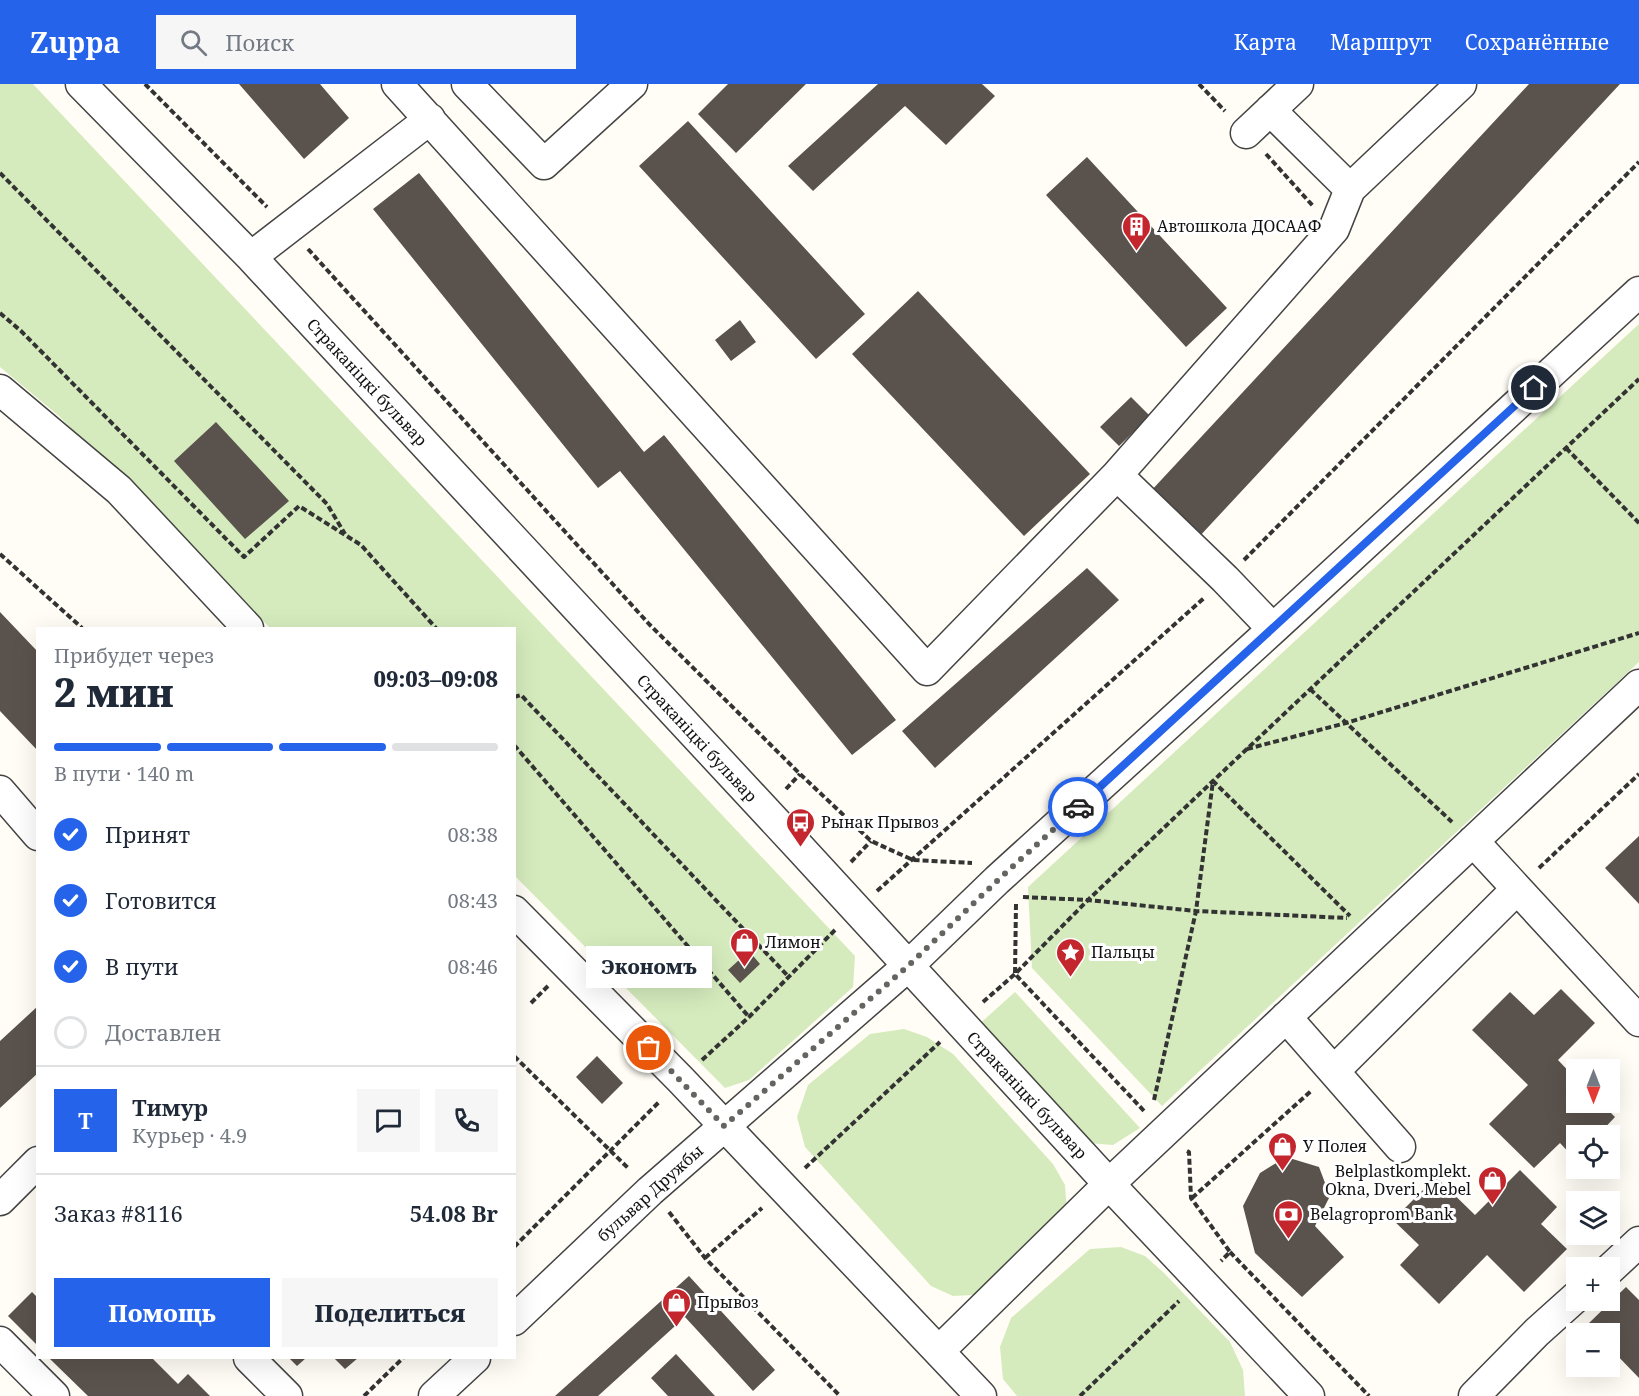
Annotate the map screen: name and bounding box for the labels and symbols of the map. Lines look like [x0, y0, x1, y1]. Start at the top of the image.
building icon: Автошкола ДОСААФ [1120, 210, 1152, 252]
place label: Автошкола ДОСААФ [1157, 215, 1322, 237]
street label: Страканіцкі бульвар [302, 313, 432, 451]
pin [1508, 362, 1559, 413]
street label: Страканіцкі бульвар [632, 669, 762, 807]
courier [1048, 777, 1108, 837]
bus stop icon: Рынак Прывоз [784, 806, 816, 848]
place label: Рынак Прывоз [821, 811, 939, 833]
shop icon: Лимон [728, 926, 760, 968]
place label: Лимон [765, 931, 821, 953]
place icon: Пальцы [1054, 936, 1086, 978]
place label: Пальцы [1091, 941, 1155, 963]
callout: Экономъ [586, 946, 712, 988]
pin [623, 1022, 674, 1073]
street label: Страканіцкі бульвар [962, 1026, 1092, 1164]
north arrow [1566, 1059, 1620, 1113]
shop icon: У Полея [1266, 1130, 1298, 1172]
place label: У Полея [1303, 1135, 1367, 1157]
street label: бульвар Дружбы [592, 1139, 708, 1247]
place label: Belplastkomplekt. Okna, Dveri, Mebel [1325, 1160, 1471, 1200]
shop icon: Belplastkomplekt. Okna, Dveri, Mebel [1476, 1164, 1508, 1206]
bank icon: Belagroprom Bank [1273, 1198, 1305, 1240]
place label: Belagroprom Bank [1310, 1203, 1454, 1225]
shop icon: Прывоз [660, 1286, 692, 1328]
place label: Прывоз [697, 1291, 759, 1313]

